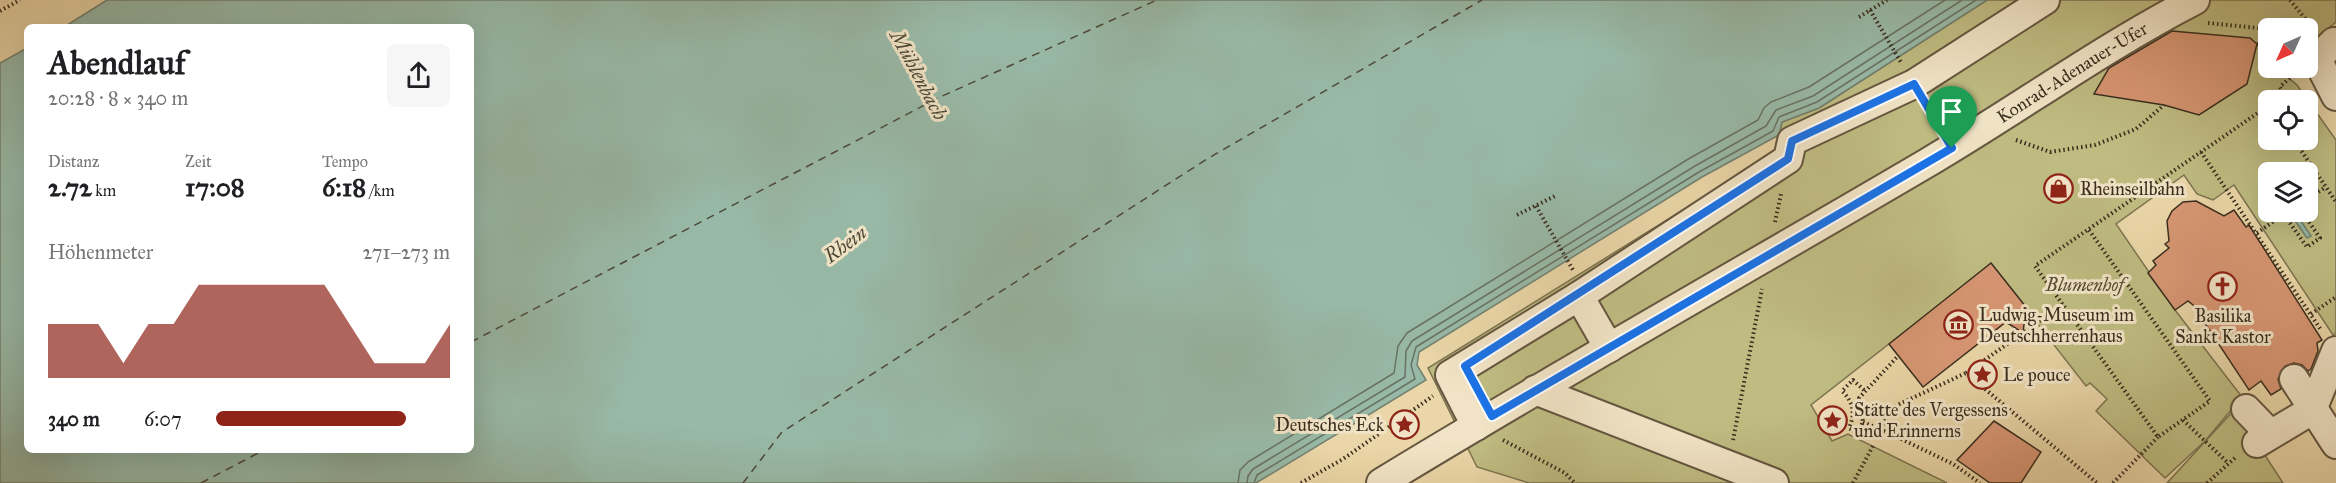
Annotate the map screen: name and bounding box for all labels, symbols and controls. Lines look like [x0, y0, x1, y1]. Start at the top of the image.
street label: Konrad-Adenauer-Ufer [1993, 17, 2152, 128]
north arrow [2258, 18, 2318, 78]
map controls [2258, 18, 2318, 222]
water label: Mühlenbach [884, 24, 953, 124]
text: Abendlauf [48, 43, 186, 83]
button: share [387, 44, 450, 107]
text: 20:28 · 8 × 340 m [48, 86, 188, 110]
pin [1926, 86, 1977, 148]
button: locate [2258, 90, 2318, 150]
icon: arrive [1935, 95, 1968, 128]
text: Distanz [48, 152, 99, 171]
text: Zeit [185, 152, 212, 171]
text: Tempo [322, 152, 368, 171]
button: layers [2258, 162, 2318, 222]
text: 2.72 [48, 171, 92, 203]
text: 17:08 [185, 171, 245, 203]
text: 6:18 [322, 171, 366, 203]
shop icon: Rheinseilbahn [2043, 173, 2075, 205]
place label: Rheinseilbahn [2080, 178, 2185, 200]
text: km [92, 181, 116, 200]
text: /km [366, 181, 395, 200]
water label: Rhein [818, 220, 872, 268]
text: Höhenmeter [48, 240, 153, 264]
text: 271–273 m [363, 240, 450, 264]
church icon: Basilika Sankt Kastor [2207, 271, 2239, 303]
park label: Blumenhof [2045, 274, 2129, 296]
place label: Ludwig-Museum im Deutschherrenhaus [1979, 304, 2134, 347]
place label: Basilika Sankt Kastor [2175, 305, 2271, 348]
museum icon: Ludwig-Museum im Deutschherrenhaus [1942, 309, 1974, 341]
place icon: Le pouce [1966, 359, 1998, 391]
place label: Le pouce [2003, 364, 2071, 386]
place label: Stätte des Vergessens und Erinnerns [1854, 399, 2008, 442]
place icon: Stätte des Vergessens und Erinnerns [1817, 404, 1849, 436]
text: 340 m [48, 407, 100, 431]
text: 6:07 [144, 407, 182, 431]
place icon: Deutsches Eck [1389, 409, 1421, 441]
place label: Deutsches Eck [1275, 414, 1385, 436]

